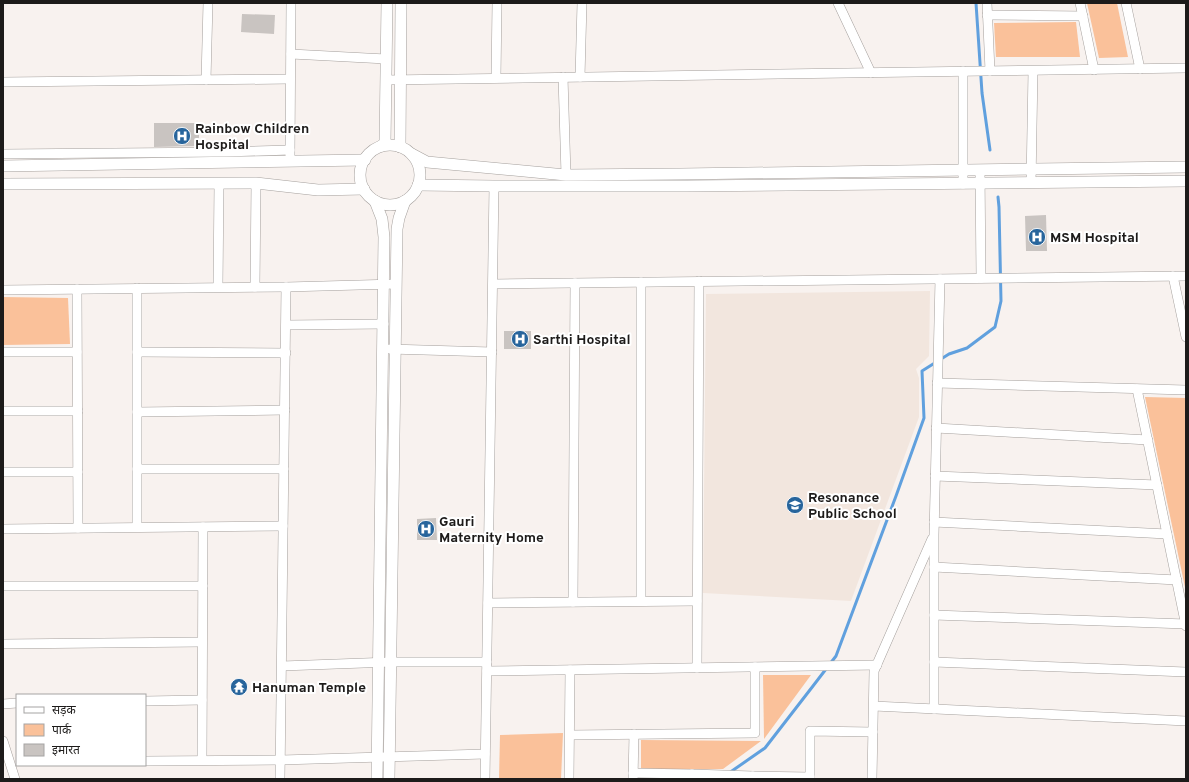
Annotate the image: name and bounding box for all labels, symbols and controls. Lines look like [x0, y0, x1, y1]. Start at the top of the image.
place label: Rainbow Children Hospital [195, 121, 309, 154]
hospital icon: Rainbow Children Hospital [172, 126, 192, 146]
hospital icon: MSM Hospital [1027, 227, 1047, 247]
place label: MSM Hospital [1050, 230, 1139, 247]
hospital icon: Sarthi Hospital [510, 329, 530, 349]
place label: Sarthi Hospital [533, 332, 630, 349]
place label: Resonance Public School [808, 490, 897, 523]
school or university icon: Resonance Public School [785, 495, 805, 515]
place label: Gauri Maternity Home [439, 514, 544, 547]
hospital icon: Gauri Maternity Home [416, 519, 436, 539]
temple icon: Hanuman Temple [229, 677, 249, 697]
place label: Hanuman Temple [252, 680, 366, 697]
legend [16, 694, 146, 766]
text: सड़क [52, 703, 77, 719]
text: पार्क [52, 723, 72, 739]
text: इमारत [52, 743, 81, 759]

